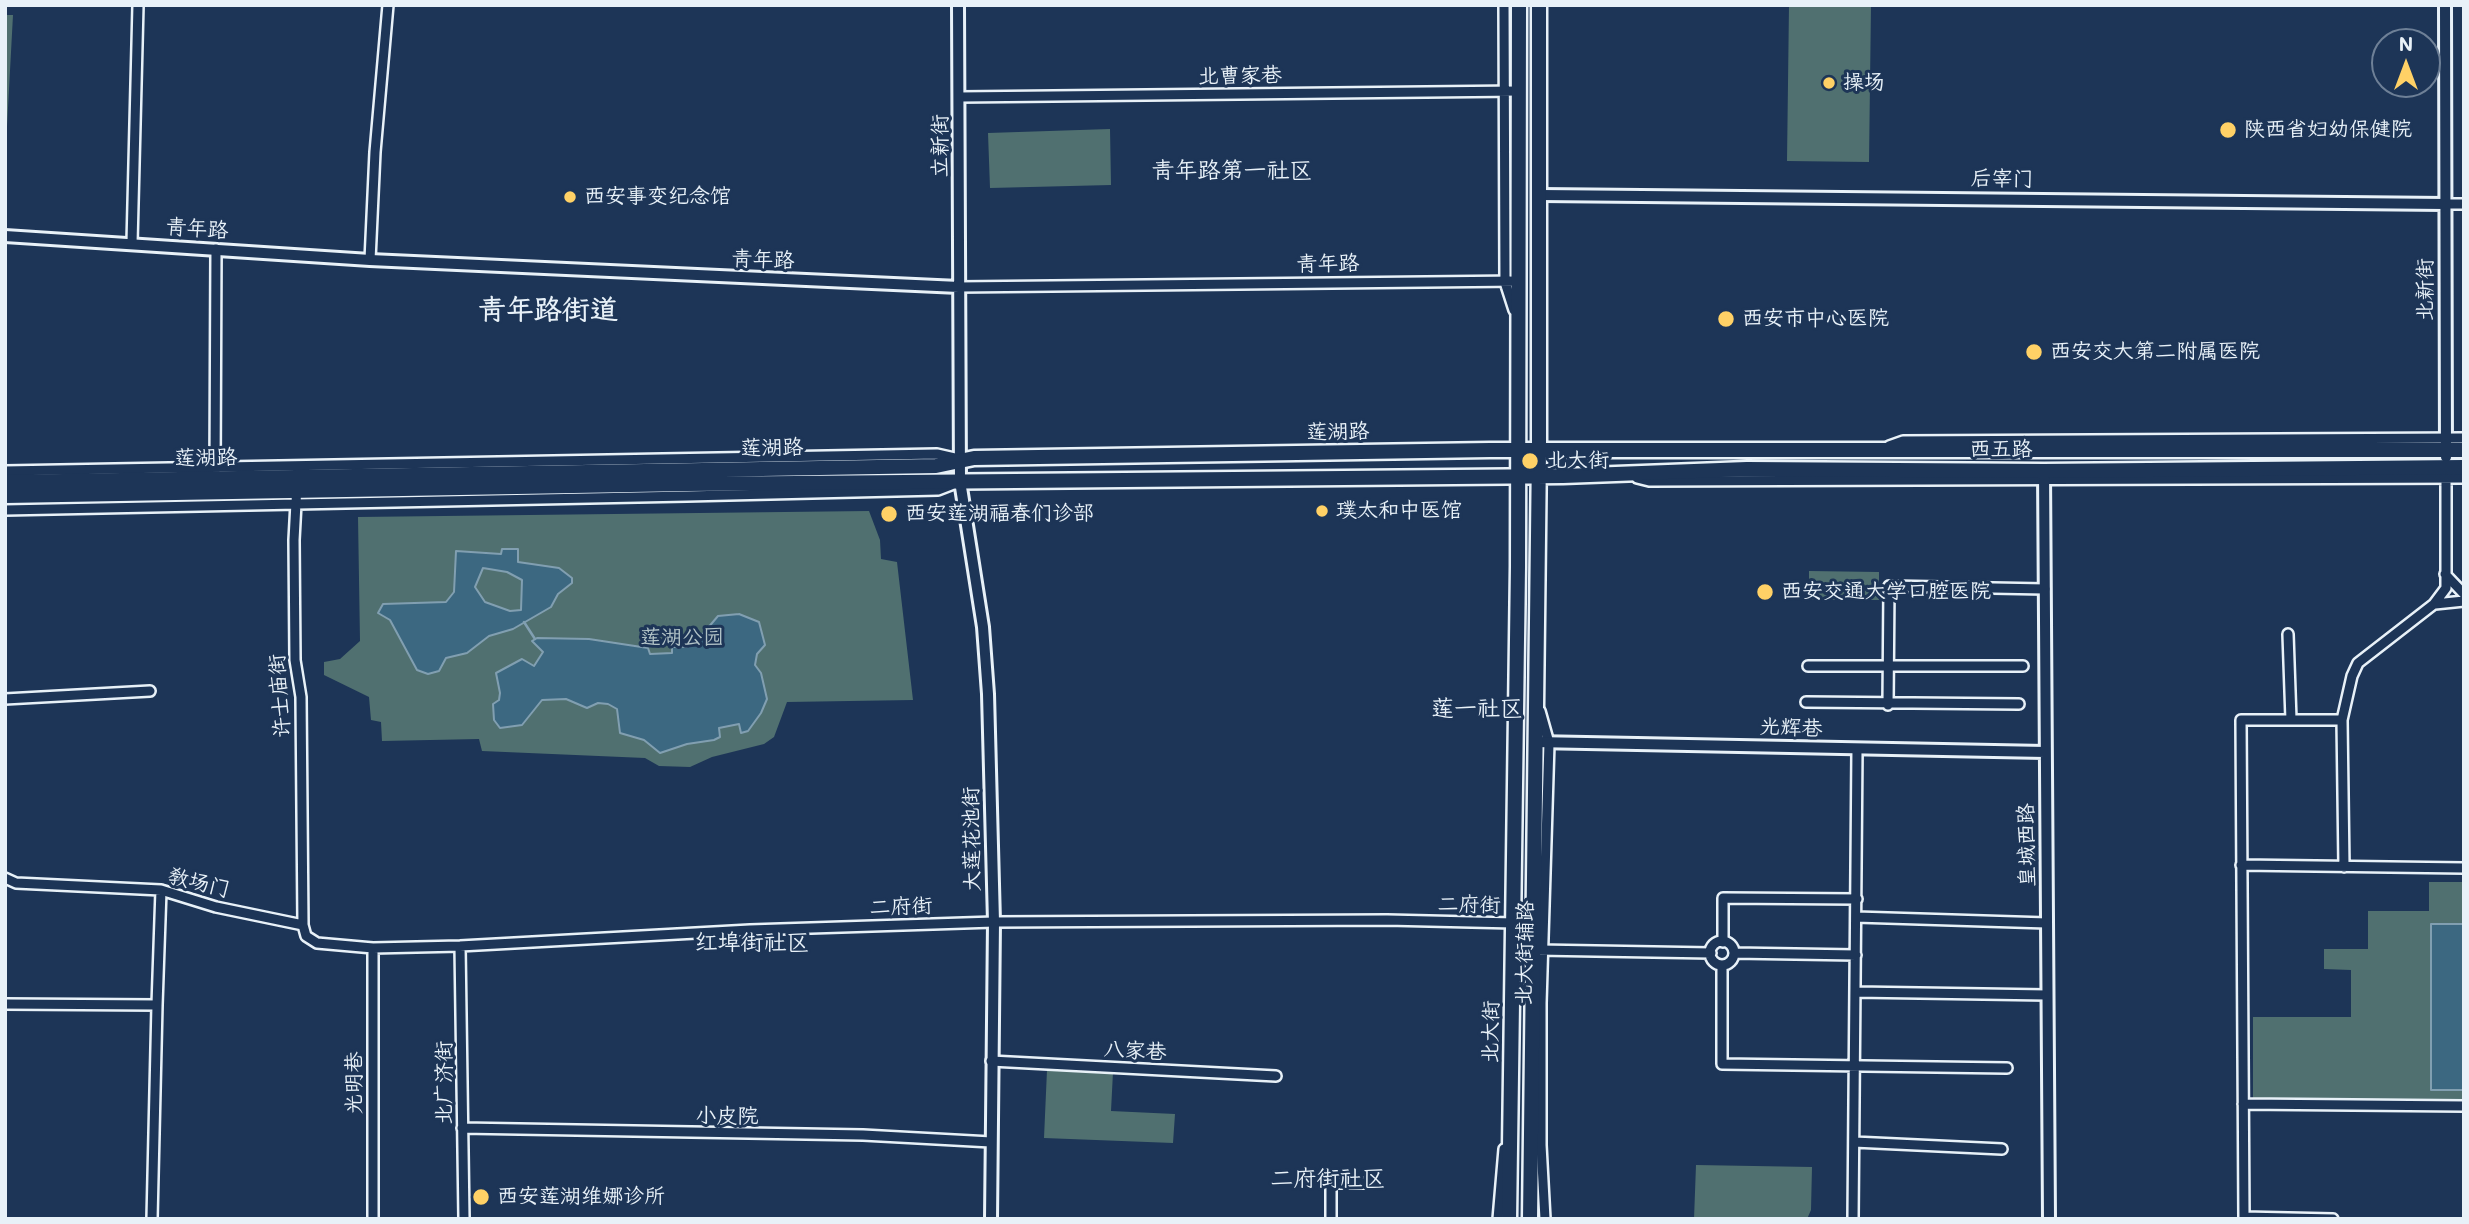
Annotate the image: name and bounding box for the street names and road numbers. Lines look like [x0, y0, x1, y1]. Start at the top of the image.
street label: 北曹家巷 [1198, 63, 1282, 89]
street label: 立新街 [928, 115, 954, 177]
street label: 后宰门 [1970, 166, 2034, 192]
street label: 青年路 [165, 214, 229, 244]
street label: 青年路 [731, 246, 795, 274]
street label: 青年路 [1296, 251, 1360, 277]
street label: 北新街 [2413, 259, 2439, 321]
street label: 莲湖路 [1306, 419, 1370, 445]
street label: 莲湖路 [740, 435, 804, 461]
street label: 西五路 [1970, 437, 2032, 463]
street label: 莲湖路 [174, 445, 238, 471]
street label: 许士庙街 [265, 653, 295, 739]
street label: 光辉巷 [1759, 714, 1823, 742]
street label: 大莲花池街 [958, 786, 986, 892]
street label: 皇城西路 [2014, 803, 2040, 887]
street label: 教场门 [165, 863, 233, 903]
street label: 二府街 [1437, 892, 1501, 918]
street label: 二府街 [869, 893, 933, 921]
street label: 北大街辅路 [1511, 900, 1539, 1006]
street label: 北大街 [1478, 1000, 1504, 1064]
street label: 八家巷 [1103, 1037, 1167, 1065]
street label: 北广济街 [432, 1041, 458, 1125]
street label: 光明巷 [342, 1052, 368, 1114]
street label: 小皮院 [696, 1104, 758, 1130]

